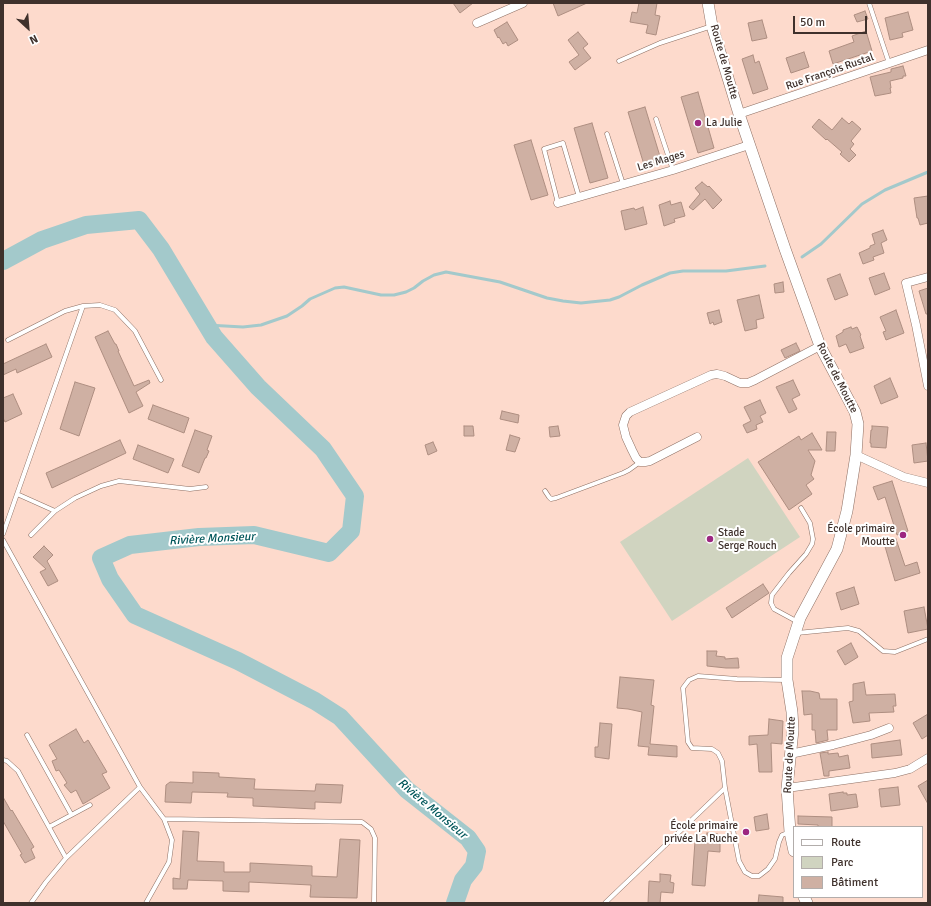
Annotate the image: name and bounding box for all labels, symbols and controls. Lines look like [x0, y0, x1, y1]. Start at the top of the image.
north arrow [8, 8, 48, 48]
scale bar [795, 8, 869, 34]
text: 50 m [800, 15, 825, 30]
street label: Route de Moutte [707, 23, 741, 101]
text: N [27, 32, 40, 47]
street label: Rue François Rustal [784, 51, 876, 93]
place label: La Julie [706, 116, 742, 130]
marker: La Julie [693, 118, 703, 128]
street label: Les Mages [636, 148, 686, 174]
street label: Route de Moutte [814, 341, 860, 415]
place label: École primaire Moutte [827, 522, 895, 548]
place label: Stade Serge Rouch [718, 526, 777, 552]
water label: Rivière Monsieur [169, 530, 255, 548]
marker: École primaire Moutte [898, 530, 908, 540]
marker: Stade Serge Rouch [705, 534, 715, 544]
street label: Route de Moutte [781, 716, 799, 794]
water label: Rivière Monsieur [395, 776, 469, 842]
place label: École primaire privée La Ruche [664, 819, 738, 845]
legend [793, 826, 923, 898]
marker: École primaire privée La Ruche [741, 827, 751, 837]
text: Route [831, 835, 861, 850]
text: Parc [831, 855, 853, 870]
text: Bâtiment [831, 875, 878, 890]

